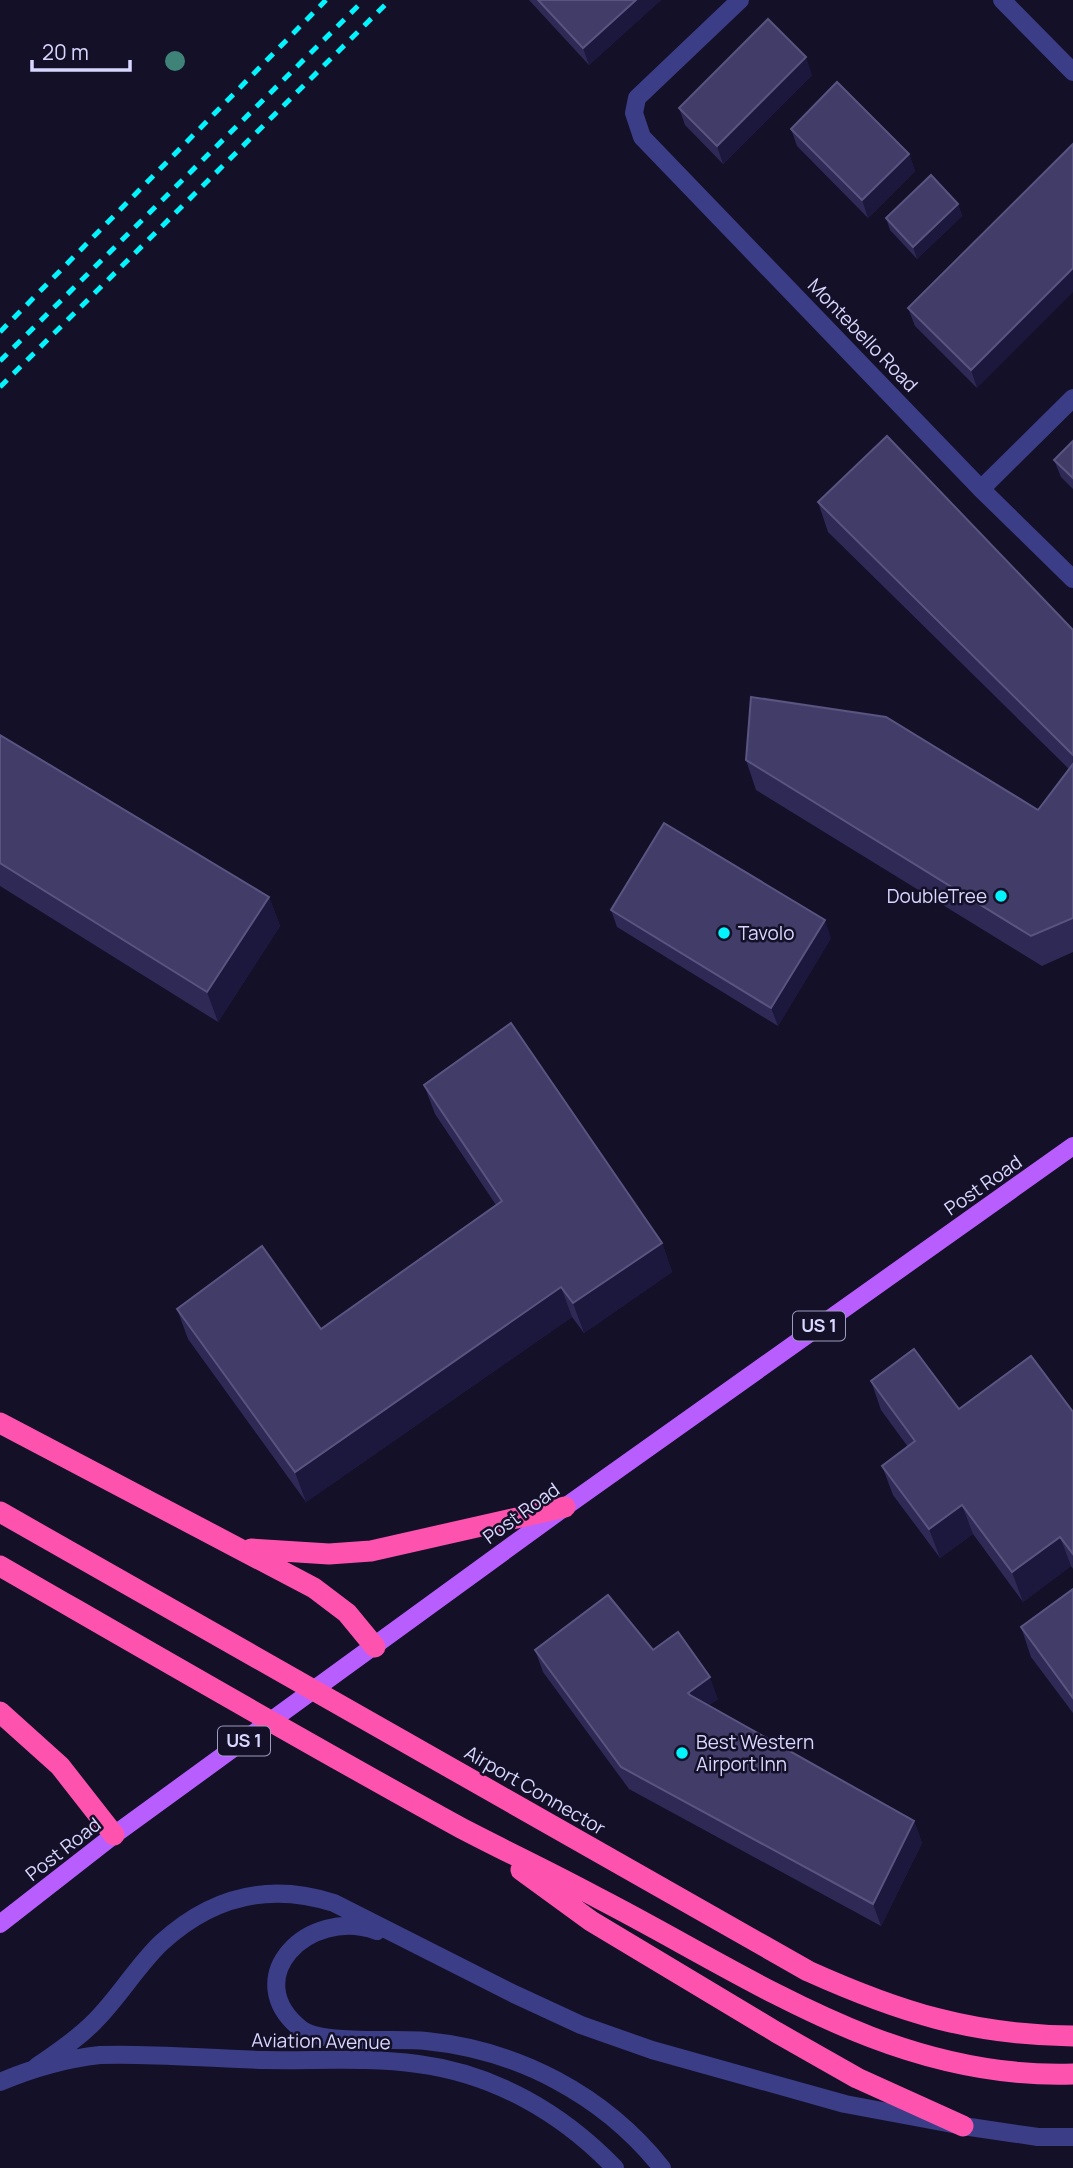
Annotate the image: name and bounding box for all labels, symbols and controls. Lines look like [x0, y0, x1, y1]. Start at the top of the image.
scale bar [32, 28, 130, 72]
text: 20 m [42, 38, 89, 66]
street label: Montebello Road [802, 273, 924, 397]
place label: DoubleTree [887, 883, 987, 909]
marker: DoubleTree [993, 888, 1009, 904]
place label: Tavolo [738, 920, 794, 946]
marker: Tavolo [716, 925, 732, 941]
street label: Post Road [939, 1149, 1027, 1221]
road number: US 1 [793, 1311, 845, 1340]
street label: Post Road [477, 1476, 565, 1550]
road number: US 1 [218, 1726, 270, 1756]
place label: Best Western Airport Inn [696, 1729, 814, 1777]
street label: Airport Connector [460, 1739, 610, 1841]
marker: Best Western Airport Inn [674, 1745, 690, 1761]
street label: Post Road [20, 1811, 106, 1887]
street label: Aviation Avenue [251, 2027, 391, 2055]

